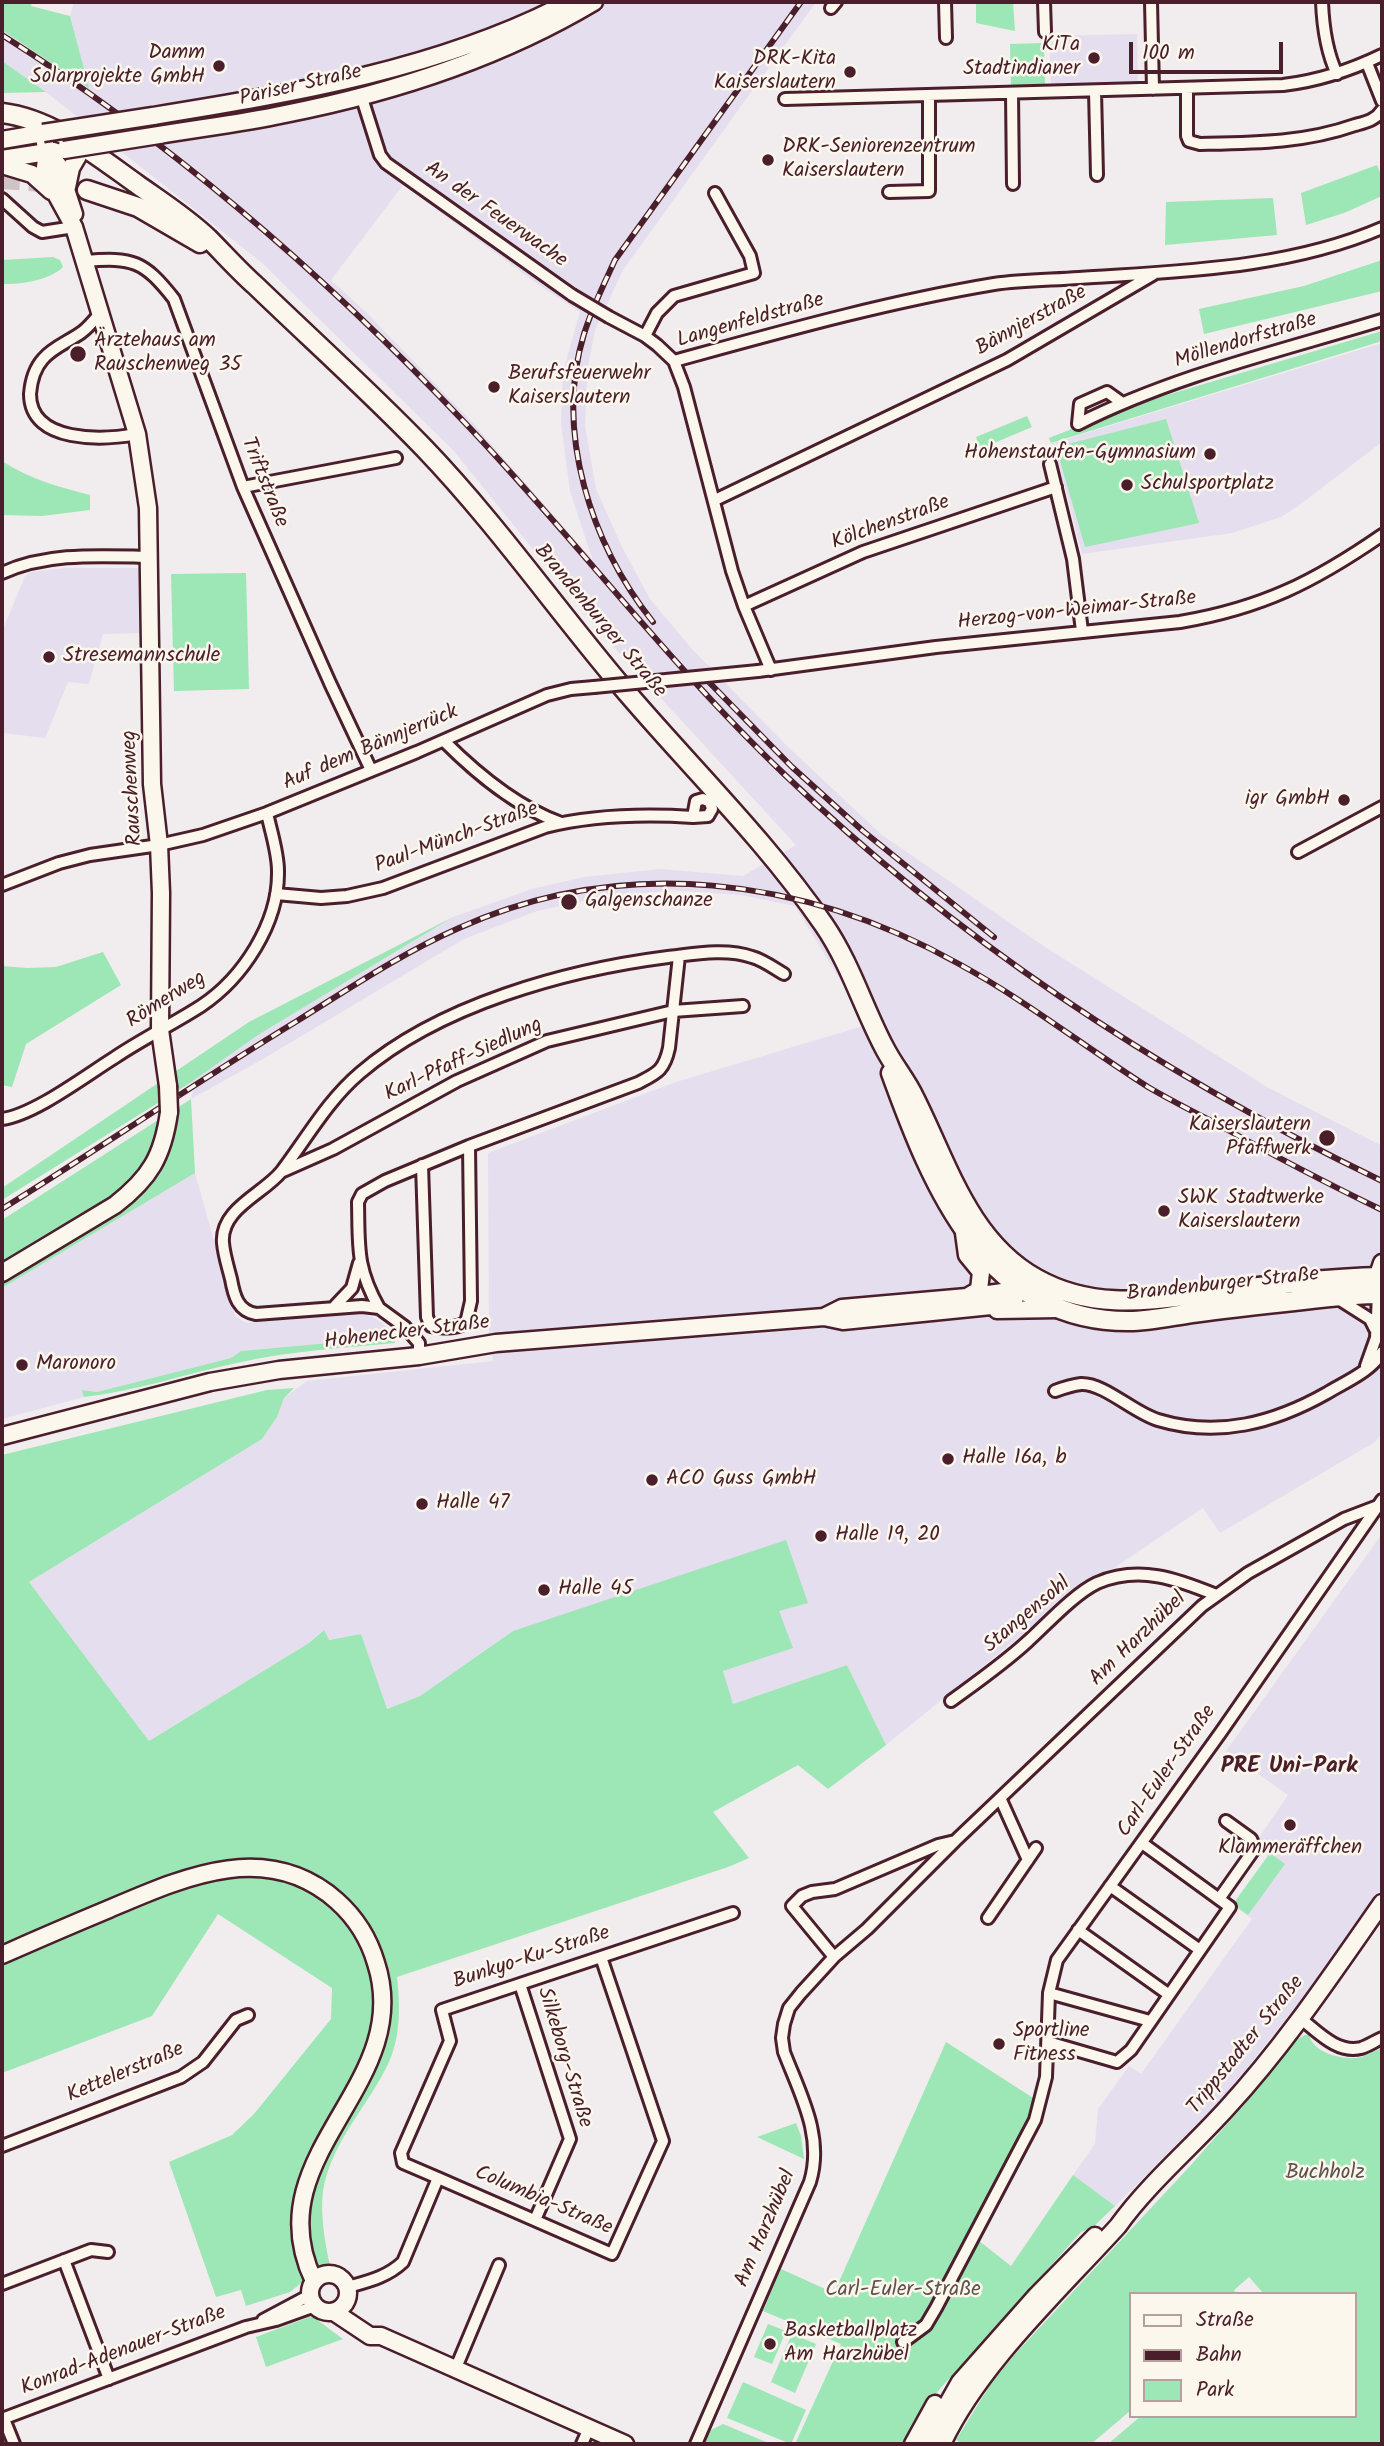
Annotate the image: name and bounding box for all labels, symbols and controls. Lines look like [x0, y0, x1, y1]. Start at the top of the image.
scale bar [1132, 28, 1286, 72]
place label: KiTa Stadtindianer [963, 33, 1080, 83]
text: 100 m [1142, 37, 1195, 70]
place label: Damm Solarprojekte GmbH [31, 41, 205, 91]
place label: DRK-Kita Kaiserslautern [714, 47, 836, 97]
marker: KiTa Stadtindianer [1086, 50, 1102, 66]
marker: Damm Solarprojekte GmbH [211, 58, 227, 74]
street label: Pariser Straße [237, 61, 365, 113]
marker: DRK-Kita Kaiserslautern [842, 64, 858, 80]
place label: DRK-Seniorenzentrum Kaiserslautern [782, 135, 976, 185]
marker: DRK-Seniorenzentrum Kaiserslautern [760, 152, 776, 168]
street label: An der Feuerwache [419, 157, 571, 275]
street label: Bännjerstraße [972, 281, 1092, 363]
street label: Langenfeldstraße [675, 289, 827, 355]
street label: Möllendorfstraße [1172, 308, 1320, 376]
place label: Ärztehaus am Rauschenweg 35 [94, 329, 242, 379]
marker: Ärztehaus am Rauschenweg 35 [68, 344, 88, 364]
place label: Berufsfeuerwehr Kaiserslautern [508, 362, 650, 412]
marker: Berufsfeuerwehr Kaiserslautern [486, 379, 502, 395]
street label: Triftstraße [234, 434, 292, 532]
place label: Hohenstaufen-Gymnasium [964, 441, 1196, 467]
marker: Hohenstaufen-Gymnasium [1202, 446, 1218, 462]
place label: Schulsportplatz [1141, 472, 1274, 498]
marker: Schulsportplatz [1119, 477, 1135, 493]
street label: Kölchenstraße [828, 491, 954, 557]
street label: Brandenburger Straße [527, 540, 671, 704]
street label: Herzog-von-Weimar-Straße [956, 587, 1198, 637]
place label: Stresemannschule [63, 644, 220, 670]
marker: Stresemannschule [41, 649, 57, 665]
street label: Auf dem Bännjerrück [280, 701, 462, 797]
street label: Rauschenweg [118, 729, 150, 847]
place label: igr GmbH [1245, 787, 1330, 813]
marker: igr GmbH [1336, 792, 1352, 808]
street label: Paul-Münch-Straße [372, 798, 542, 880]
place label: Galgenschanze [585, 889, 713, 915]
marker: Galgenschanze [559, 892, 579, 912]
street label: Römerweg [123, 967, 211, 1035]
street label: Karl-Pfaff-Siedlung [381, 1013, 547, 1109]
place label: Kaiserslautern Pfaffwerk [1189, 1113, 1311, 1163]
marker: Kaiserslautern Pfaffwerk [1317, 1128, 1337, 1148]
place label: SWK Stadtwerke Kaiserslautern [1178, 1186, 1324, 1236]
marker: SWK Stadtwerke Kaiserslautern [1156, 1203, 1172, 1219]
street label: Brandenburger Straße [1126, 1263, 1320, 1309]
street label: Hohenecker Straße [323, 1311, 491, 1357]
place label: Maronoro [36, 1352, 116, 1378]
marker: Maronoro [14, 1357, 30, 1373]
place label: Halle 16a, b [962, 1446, 1066, 1472]
marker: Halle 16a, b [940, 1451, 956, 1467]
place label: ACO Guss GmbH [666, 1467, 817, 1493]
marker: ACO Guss GmbH [644, 1472, 660, 1488]
place label: Halle 47 [436, 1491, 509, 1517]
marker: Halle 47 [414, 1496, 430, 1512]
place label: Halle 19, 20 [835, 1523, 940, 1549]
marker: Halle 19, 20 [813, 1528, 829, 1544]
street label: Stangensohl [979, 1572, 1077, 1660]
place label: Halle 45 [558, 1577, 633, 1603]
marker: Halle 45 [536, 1582, 552, 1598]
street label: Am Harzhübel [1085, 1588, 1193, 1692]
street label: Carl-Euler-Straße [1113, 1701, 1223, 1843]
district label: PRE Uni-Park [1221, 1754, 1357, 1782]
marker: Klammeräffchen [1282, 1817, 1298, 1833]
place label: Klammeräffchen [1218, 1836, 1362, 1862]
street label: Bunkyo-Ku-Straße [450, 1922, 614, 1996]
street label: Trippstadter Straße [1183, 1971, 1311, 2121]
street label: Silkeborg-Straße [530, 1985, 596, 2131]
place label: Sportline Fitness [1013, 2019, 1090, 2069]
marker: Sportline Fitness [991, 2036, 1007, 2052]
street label: Kettelerstraße [64, 2038, 188, 2110]
park label: Buchholz [1285, 2161, 1365, 2187]
street label: Columbia-Straße [470, 2162, 616, 2242]
street label: Am Harzhübel [731, 2167, 803, 2291]
park label: Carl-Euler-Straße [825, 2278, 981, 2304]
legend [1128, 2292, 1356, 2418]
street label: Konrad-Adenauer-Straße [18, 2301, 230, 2403]
text: Straße [1196, 2304, 1254, 2337]
place label: Basketballplatz Am Harzhübel [784, 2319, 917, 2369]
marker: Basketballplatz Am Harzhübel [762, 2336, 778, 2352]
text: Bahn [1196, 2339, 1242, 2372]
text: Park [1196, 2374, 1234, 2407]

